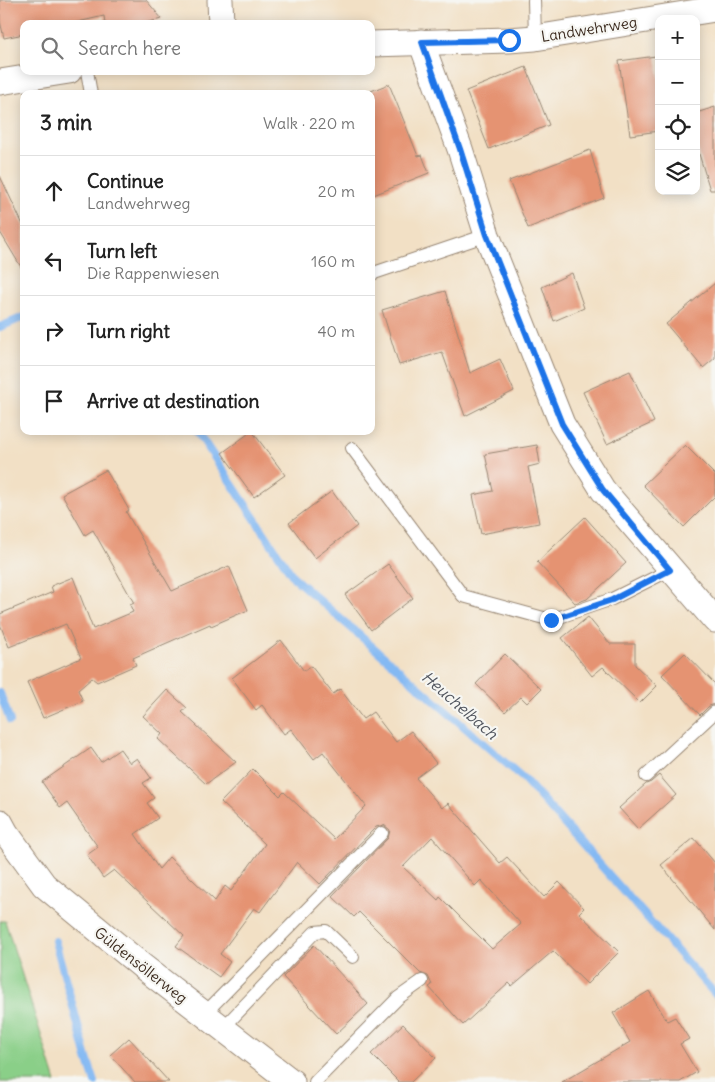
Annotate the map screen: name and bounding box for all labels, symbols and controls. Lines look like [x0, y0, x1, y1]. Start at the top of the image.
street label: Landwehrweg [540, 12, 638, 46]
map controls [655, 15, 700, 195]
button: + [655, 15, 700, 60]
search box [20, 20, 375, 75]
route start [498, 29, 521, 52]
icon: search [38, 34, 66, 62]
text: Search here [78, 36, 181, 60]
button: − [655, 60, 700, 105]
button: locate [655, 105, 700, 150]
text: 3 min [40, 109, 92, 136]
text: Walk · 220 m [263, 113, 355, 133]
button: layers [655, 150, 700, 195]
text: Continue [87, 169, 164, 193]
icon: ahead [40, 177, 68, 205]
text: 20 m [318, 181, 355, 201]
text: Landwehrweg [87, 193, 191, 213]
text: Turn left [87, 239, 157, 263]
icon: left [40, 247, 68, 275]
text: 160 m [311, 251, 355, 271]
text: Die Rappenwiesen [87, 263, 220, 283]
icon: right [40, 317, 68, 345]
text: Turn right [87, 319, 170, 343]
text: 40 m [317, 321, 355, 341]
icon: arrive [40, 387, 68, 415]
text: Arrive at destination [87, 389, 260, 413]
route end [540, 609, 563, 632]
water label: Heuchelbach [418, 667, 503, 744]
street label: Güldensöllerweg [91, 923, 191, 1007]

